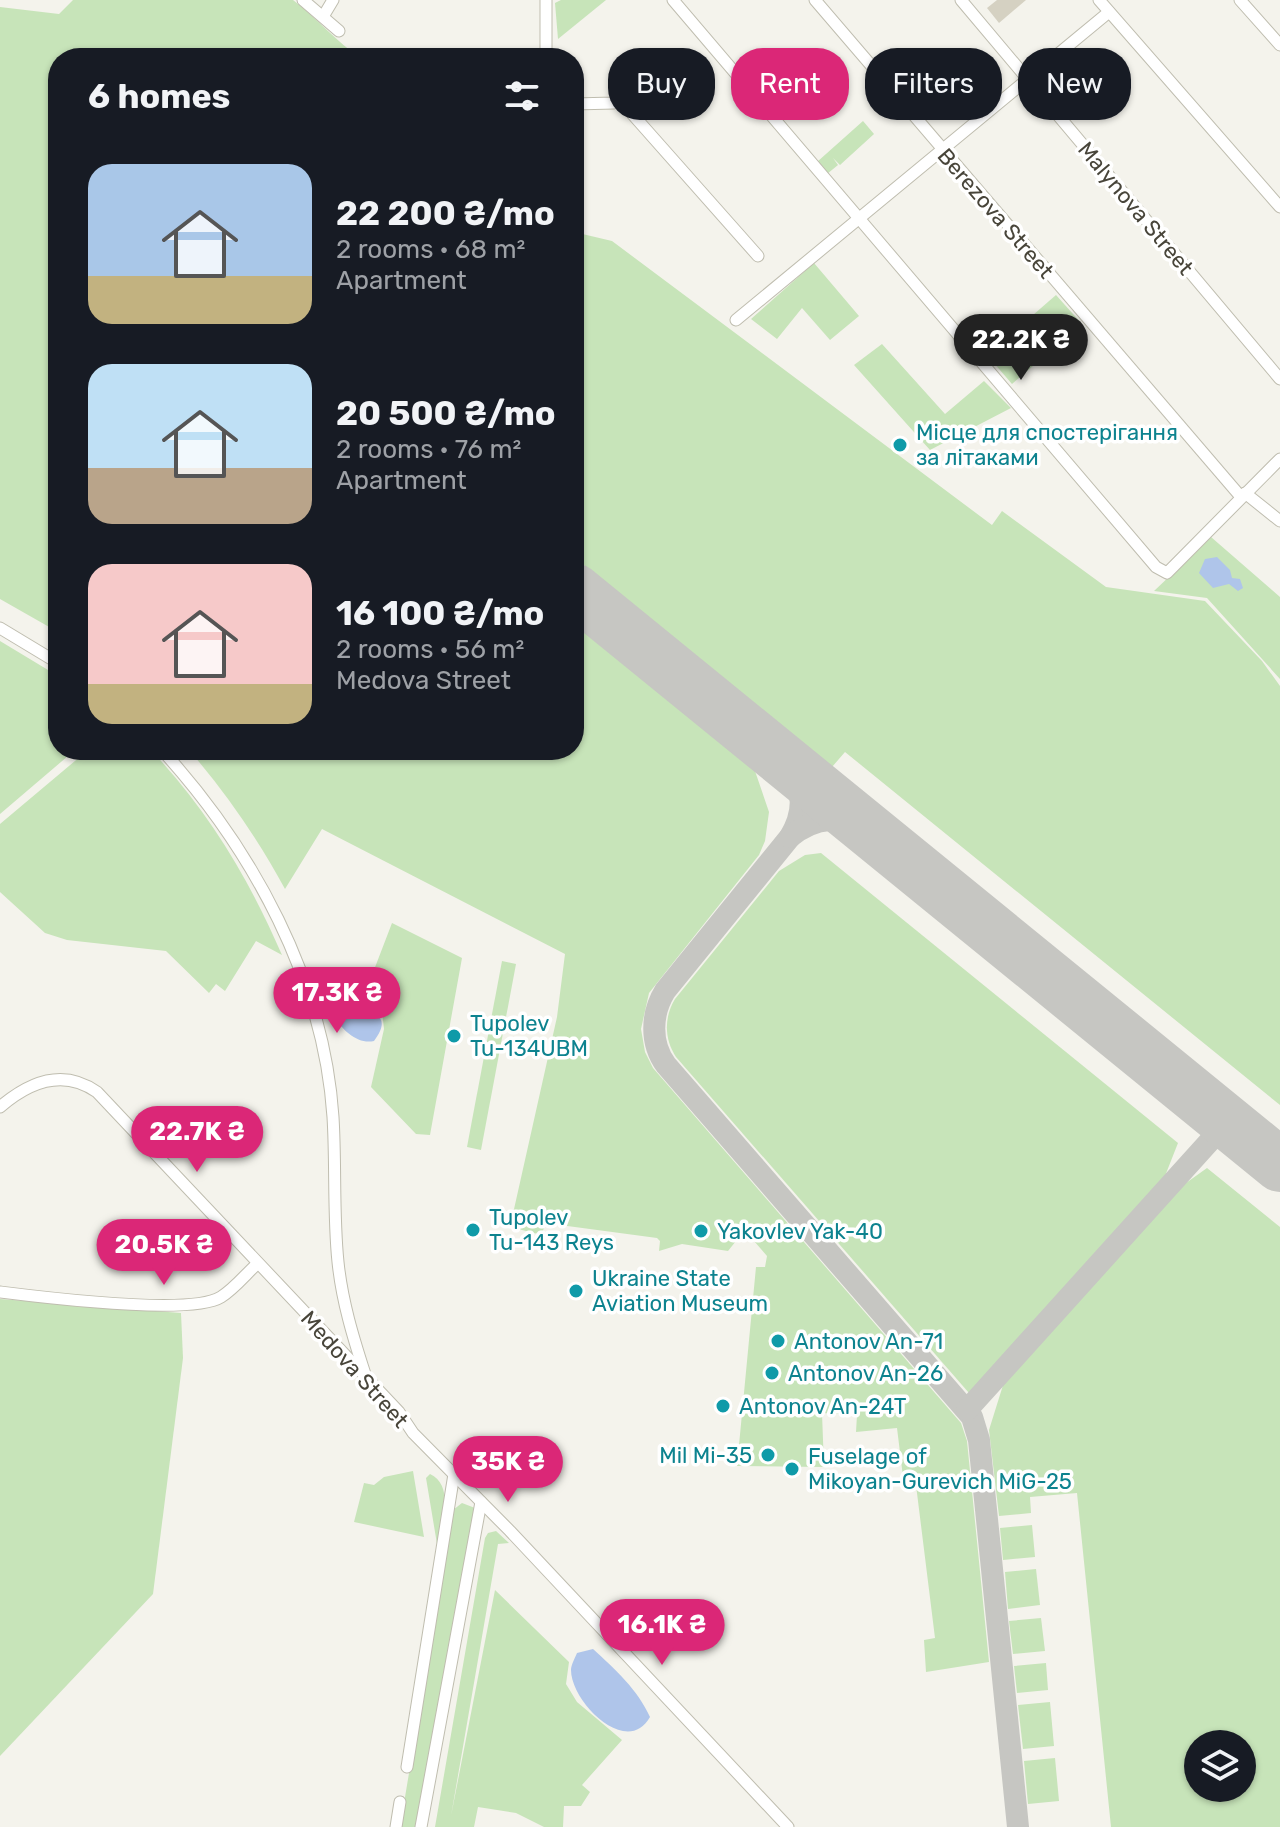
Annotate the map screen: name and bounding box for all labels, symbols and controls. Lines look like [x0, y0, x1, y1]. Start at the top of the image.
chip: Buy [608, 48, 715, 120]
chip: Rent [731, 48, 849, 120]
chip: Filters [865, 48, 1002, 120]
chip: New [1018, 48, 1131, 120]
icon: filters [500, 74, 544, 118]
text: 6 homes [88, 76, 230, 117]
street label: Malynova Street [1072, 136, 1199, 281]
street label: Berezova Street [932, 143, 1060, 284]
text: 22 200 ₴/mo [336, 193, 555, 234]
icon: home [152, 196, 248, 292]
text: 2 rooms · 68 m² [336, 234, 525, 265]
text: Apartment [336, 265, 467, 296]
pin: 22.2K ₴ [947, 314, 1095, 382]
text: 22.2K ₴ [972, 324, 1070, 355]
text: 20 500 ₴/mo [336, 393, 556, 434]
icon: home [152, 396, 248, 492]
place label: Місце для спостерігання за літаками [916, 419, 1178, 471]
text: 2 rooms · 76 m² [336, 434, 521, 465]
marker: Місце для спостерігання за літаками [891, 436, 909, 454]
text: Apartment [336, 465, 467, 496]
text: 16 100 ₴/mo [336, 593, 544, 634]
icon: home [152, 596, 248, 692]
text: 2 rooms · 56 m² [336, 634, 524, 665]
text: Medova Street [336, 665, 511, 696]
pin: 17.3K ₴ [263, 967, 411, 1035]
text: 17.3K ₴ [291, 977, 383, 1008]
place label: Tupolev Tu-134UBM [470, 1010, 588, 1062]
marker: Tupolev Tu-134UBM [445, 1027, 463, 1045]
pin: 22.7K ₴ [123, 1106, 271, 1174]
text: 22.7K ₴ [149, 1116, 245, 1147]
place label: Tupolev Tu-143 Reys [489, 1204, 614, 1256]
place label: Yakovlev Yak-40 [717, 1218, 883, 1245]
pin: 20.5K ₴ [90, 1219, 238, 1287]
marker: Tupolev Tu-143 Reys [464, 1221, 482, 1239]
marker: Yakovlev Yak-40 [692, 1222, 710, 1240]
text: 20.5K ₴ [115, 1229, 213, 1260]
place label: Ukraine State Aviation Museum [592, 1265, 768, 1317]
marker: Ukraine State Aviation Museum [567, 1282, 585, 1300]
street label: Medova Street [295, 1305, 414, 1434]
place label: Antonov An-71 [794, 1328, 943, 1355]
marker: Antonov An-71 [769, 1332, 787, 1350]
place label: Antonov An-26 [788, 1360, 943, 1387]
marker: Antonov An-26 [763, 1364, 781, 1382]
place label: Antonov An-24T [739, 1393, 907, 1420]
marker: Antonov An-24T [714, 1397, 732, 1415]
pin: 35K ₴ [452, 1436, 564, 1504]
place label: Mil Mi-35 [659, 1442, 752, 1469]
place label: Fuselage of Mikoyan-Gurevich MiG-25 [808, 1443, 1072, 1495]
text: 35K ₴ [471, 1446, 545, 1477]
marker: Mil Mi-35 [759, 1446, 777, 1464]
marker: Fuselage of Mikoyan-Gurevich MiG-25 [783, 1460, 801, 1478]
pin: 16.1K ₴ [588, 1599, 736, 1667]
text: 16.1K ₴ [618, 1609, 706, 1640]
map controls [1184, 1730, 1256, 1802]
button: layers [1184, 1730, 1256, 1802]

